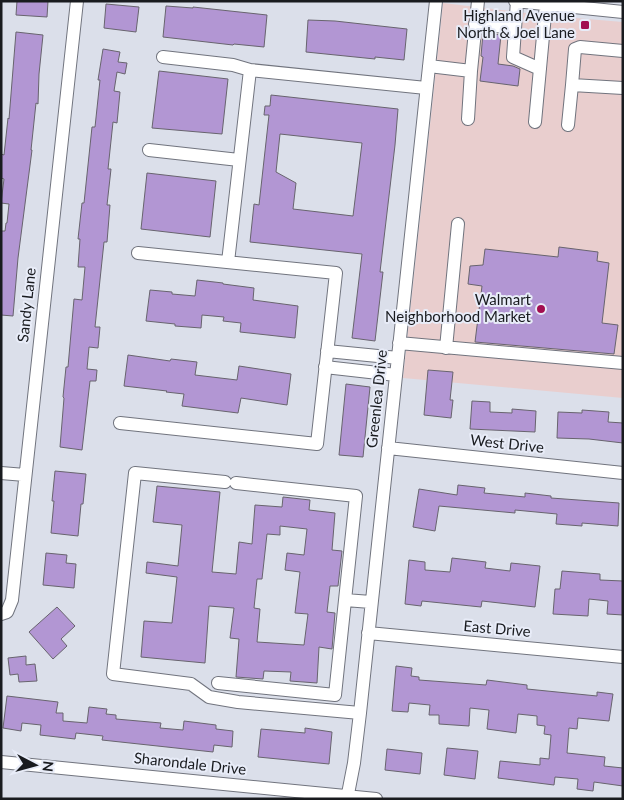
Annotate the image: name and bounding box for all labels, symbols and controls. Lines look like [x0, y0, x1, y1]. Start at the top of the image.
place label: Highland Avenue North & Joel Lane [457, 6, 575, 41]
marker: Highland Avenue North & Joel Lane [579, 19, 591, 31]
street label: Sandy Lane [13, 267, 39, 343]
place label: Walmart Neighborhood Market [385, 290, 532, 325]
marker: Walmart Neighborhood Market [535, 303, 547, 315]
street label: Greenlea Drive [362, 349, 390, 449]
street label: West Drive [469, 430, 545, 456]
street label: East Drive [463, 616, 532, 640]
north arrow [10, 740, 60, 790]
street label: Sharondale Drive [133, 748, 247, 778]
text: N [39, 760, 57, 773]

